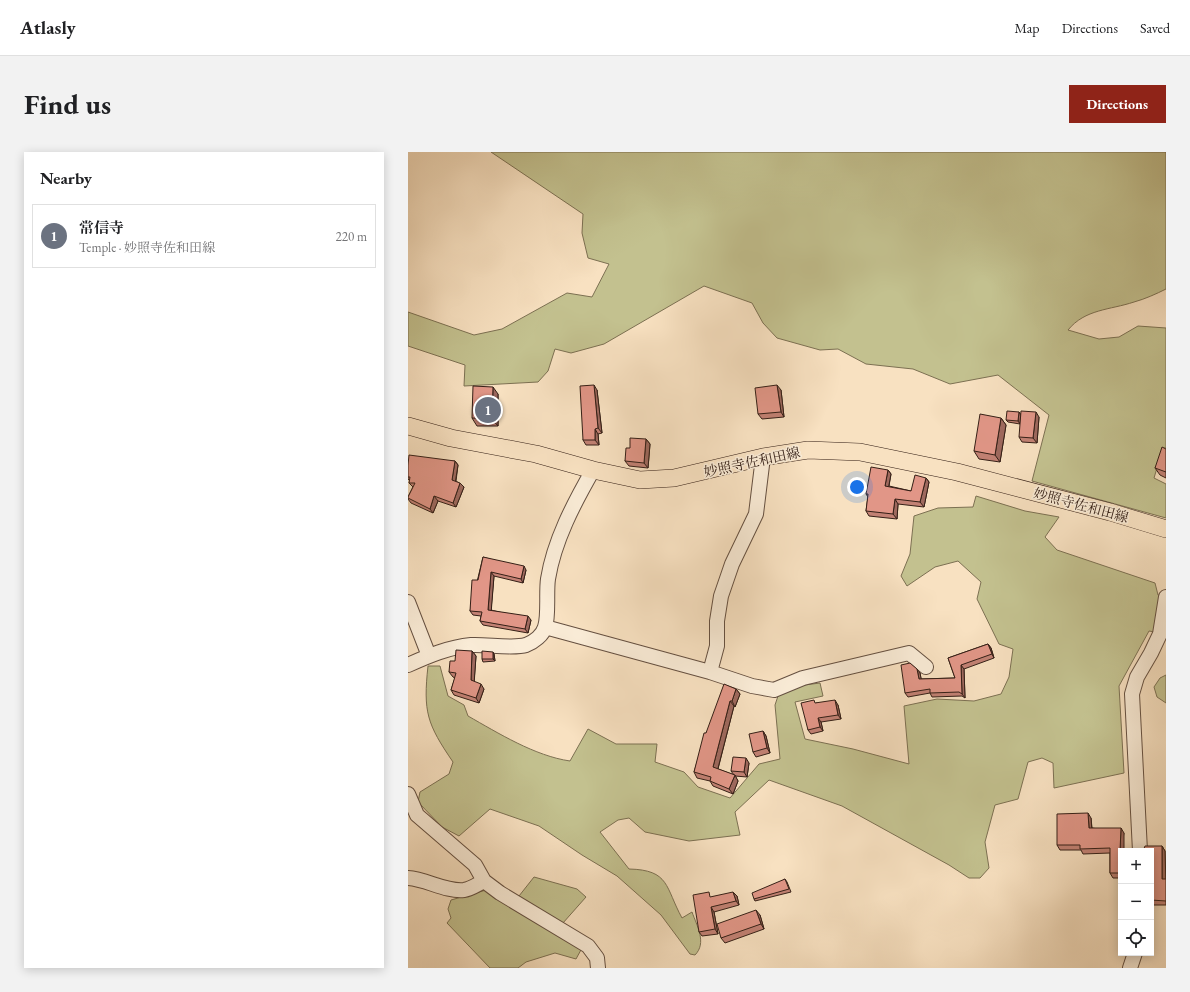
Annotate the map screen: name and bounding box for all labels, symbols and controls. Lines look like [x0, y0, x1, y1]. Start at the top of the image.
text: Atlasly [20, 15, 76, 40]
text: Map [1014, 19, 1040, 37]
text: Directions [1062, 19, 1118, 37]
text: Saved [1140, 19, 1170, 37]
button: Directions [1069, 85, 1166, 123]
text: Find us [24, 86, 111, 122]
text: Nearby [40, 167, 92, 189]
text: 常信寺 [79, 218, 124, 237]
text: 1 [51, 228, 57, 245]
text: 220 m [336, 228, 367, 245]
text: Temple · 妙照寺佐和田線 [79, 239, 215, 256]
pin: 1 [475, 395, 501, 425]
street label: 妙照寺佐和田線 [702, 443, 802, 481]
your location [847, 477, 867, 497]
street label: 妙照寺佐和田線 [1031, 484, 1131, 526]
map controls [1118, 848, 1154, 956]
button: + [1118, 848, 1154, 884]
button: − [1118, 884, 1154, 920]
button: locate [1118, 920, 1154, 956]

